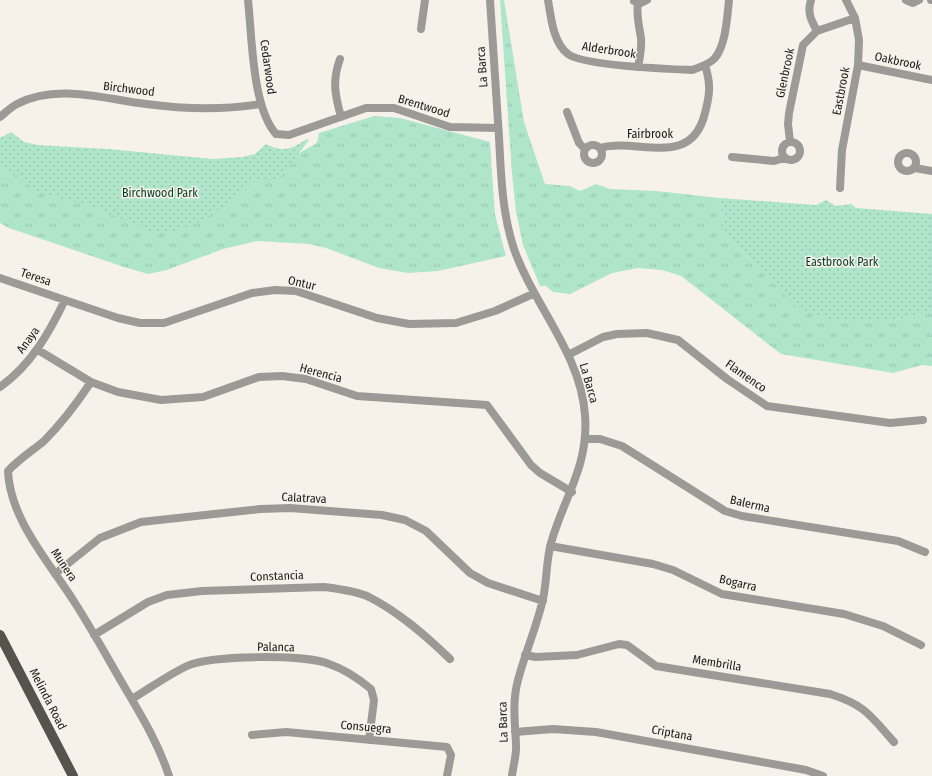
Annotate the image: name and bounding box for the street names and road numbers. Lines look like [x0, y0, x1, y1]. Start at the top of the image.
street label: Cedarwood [257, 39, 279, 95]
street label: Alderbrook [581, 39, 637, 61]
street label: La Barca [474, 46, 490, 88]
street label: Glenbrook [773, 46, 797, 99]
street label: Oakbrook [873, 49, 923, 73]
street label: Eastbrook [829, 65, 853, 116]
street label: Birchwood [102, 79, 156, 99]
street label: Brentwood [396, 91, 452, 121]
street label: Fairbrook [627, 127, 673, 141]
street label: Teresa [19, 265, 53, 289]
street label: Ontur [287, 273, 318, 293]
street label: Anaya [14, 324, 42, 356]
street label: Flamenco [723, 357, 769, 395]
street label: Herencia [298, 361, 344, 385]
street label: La Barca [577, 361, 601, 405]
street label: Calatrava [281, 490, 327, 506]
street label: Balerma [729, 493, 771, 515]
street label: Munera [48, 546, 80, 584]
street label: Constancia [250, 568, 304, 584]
street label: Bogarra [718, 572, 758, 594]
street label: Palanca [257, 640, 295, 654]
street label: Membrilla [691, 652, 743, 674]
street label: Melinda Road [27, 666, 69, 732]
street label: La Barca [495, 701, 511, 743]
street label: Consuegra [340, 718, 392, 736]
street label: Criptana [650, 723, 694, 744]

